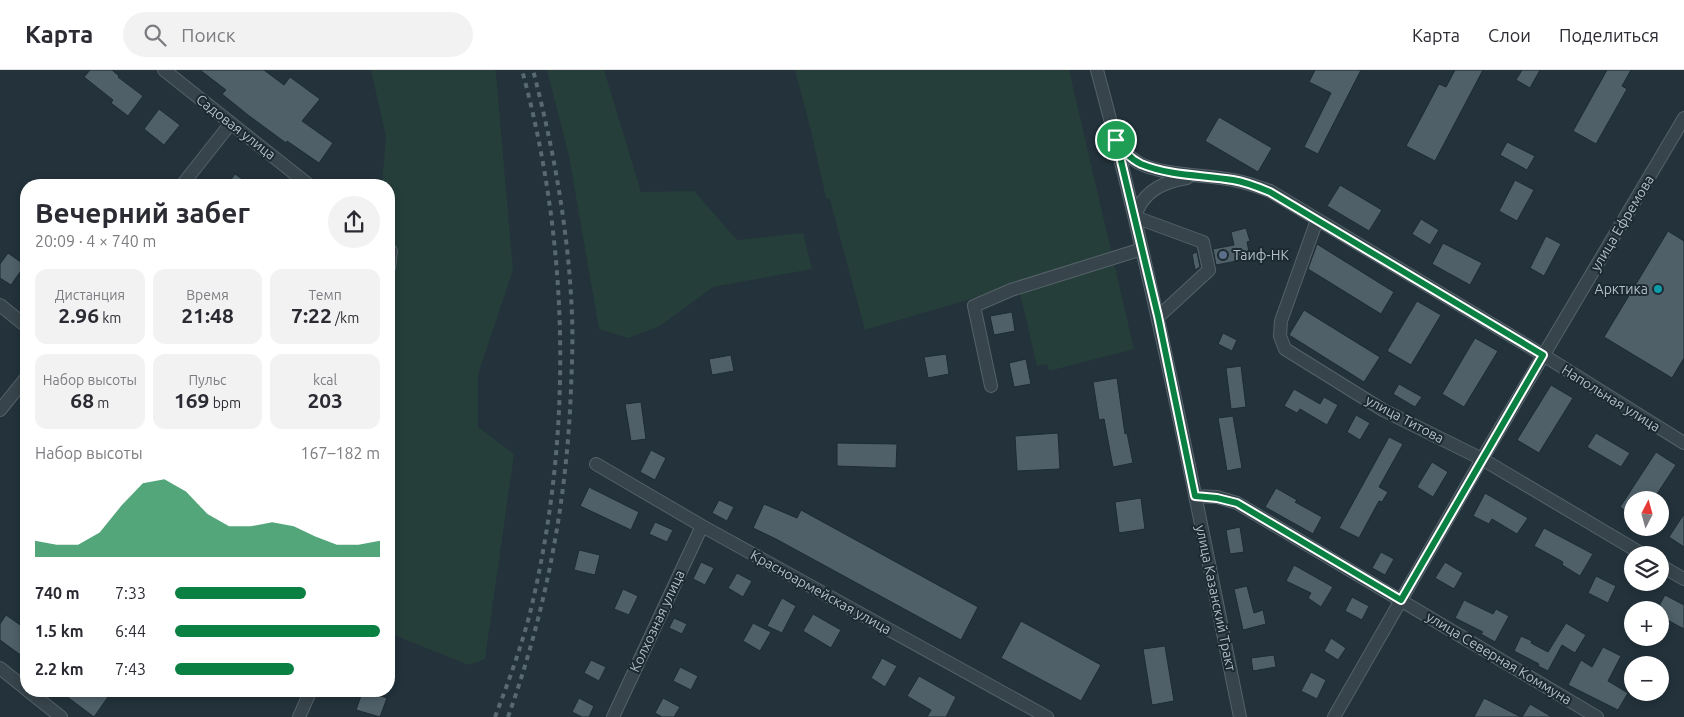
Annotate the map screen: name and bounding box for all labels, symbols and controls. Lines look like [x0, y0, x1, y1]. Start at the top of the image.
search box [123, 12, 473, 57]
text: Карта [25, 21, 93, 48]
icon: search [141, 21, 169, 49]
text: Поиск [181, 24, 235, 46]
text: Карта [1412, 25, 1460, 45]
text: Слои [1488, 25, 1531, 45]
text: Поделиться [1559, 25, 1659, 45]
street label: Садовая улица [193, 91, 279, 163]
pin [1095, 119, 1137, 161]
icon: arrive [1102, 126, 1130, 154]
street label: улица Ефремова [1587, 172, 1657, 274]
button: share [328, 196, 380, 248]
text: Вечерний забег [35, 197, 250, 228]
text: 20:09 · 4 × 740 m [35, 232, 156, 250]
place label: Таиф-НК [1233, 247, 1289, 263]
marker: Таиф-НК [1217, 249, 1229, 261]
place label: Арктика [1595, 281, 1648, 297]
marker: Арктика [1652, 283, 1664, 295]
text: Дистанция [55, 287, 125, 303]
text: Время [186, 287, 229, 303]
text: Темп [309, 287, 342, 303]
text: 2.96 [58, 303, 99, 327]
text: 21:48 [181, 303, 234, 327]
text: 7:22 [291, 303, 332, 327]
text: km [99, 310, 121, 326]
text: /km [332, 310, 359, 326]
street label: Напольная улица [1559, 361, 1663, 435]
text: Набор высоты [43, 372, 137, 388]
text: Пульс [188, 372, 227, 388]
text: kcal [313, 372, 337, 388]
text: 68 [70, 388, 94, 412]
text: 169 [174, 388, 209, 412]
text: 203 [307, 388, 343, 412]
street label: улица Титова [1363, 392, 1447, 446]
text: m [94, 395, 109, 411]
text: bpm [209, 395, 241, 411]
text: Набор высоты [35, 444, 143, 462]
text: 167–182 m [300, 444, 380, 462]
north arrow [1624, 491, 1669, 536]
map controls [1624, 491, 1669, 701]
street label: улица Казанский Тракт [1193, 523, 1239, 673]
button: layers [1624, 546, 1669, 591]
street label: Красноармейская улица [748, 547, 894, 637]
street label: Колхозная улица [626, 567, 688, 675]
text: 740 m [35, 584, 80, 602]
text: 7:33 [115, 584, 146, 602]
button: + [1624, 601, 1669, 646]
street label: улица Северная Коммуна [1423, 608, 1575, 708]
text: 1.5 km [35, 622, 84, 640]
text: 6:44 [115, 622, 146, 640]
button: − [1624, 656, 1669, 701]
text: 2.2 km [35, 660, 84, 678]
text: 7:43 [115, 660, 146, 678]

